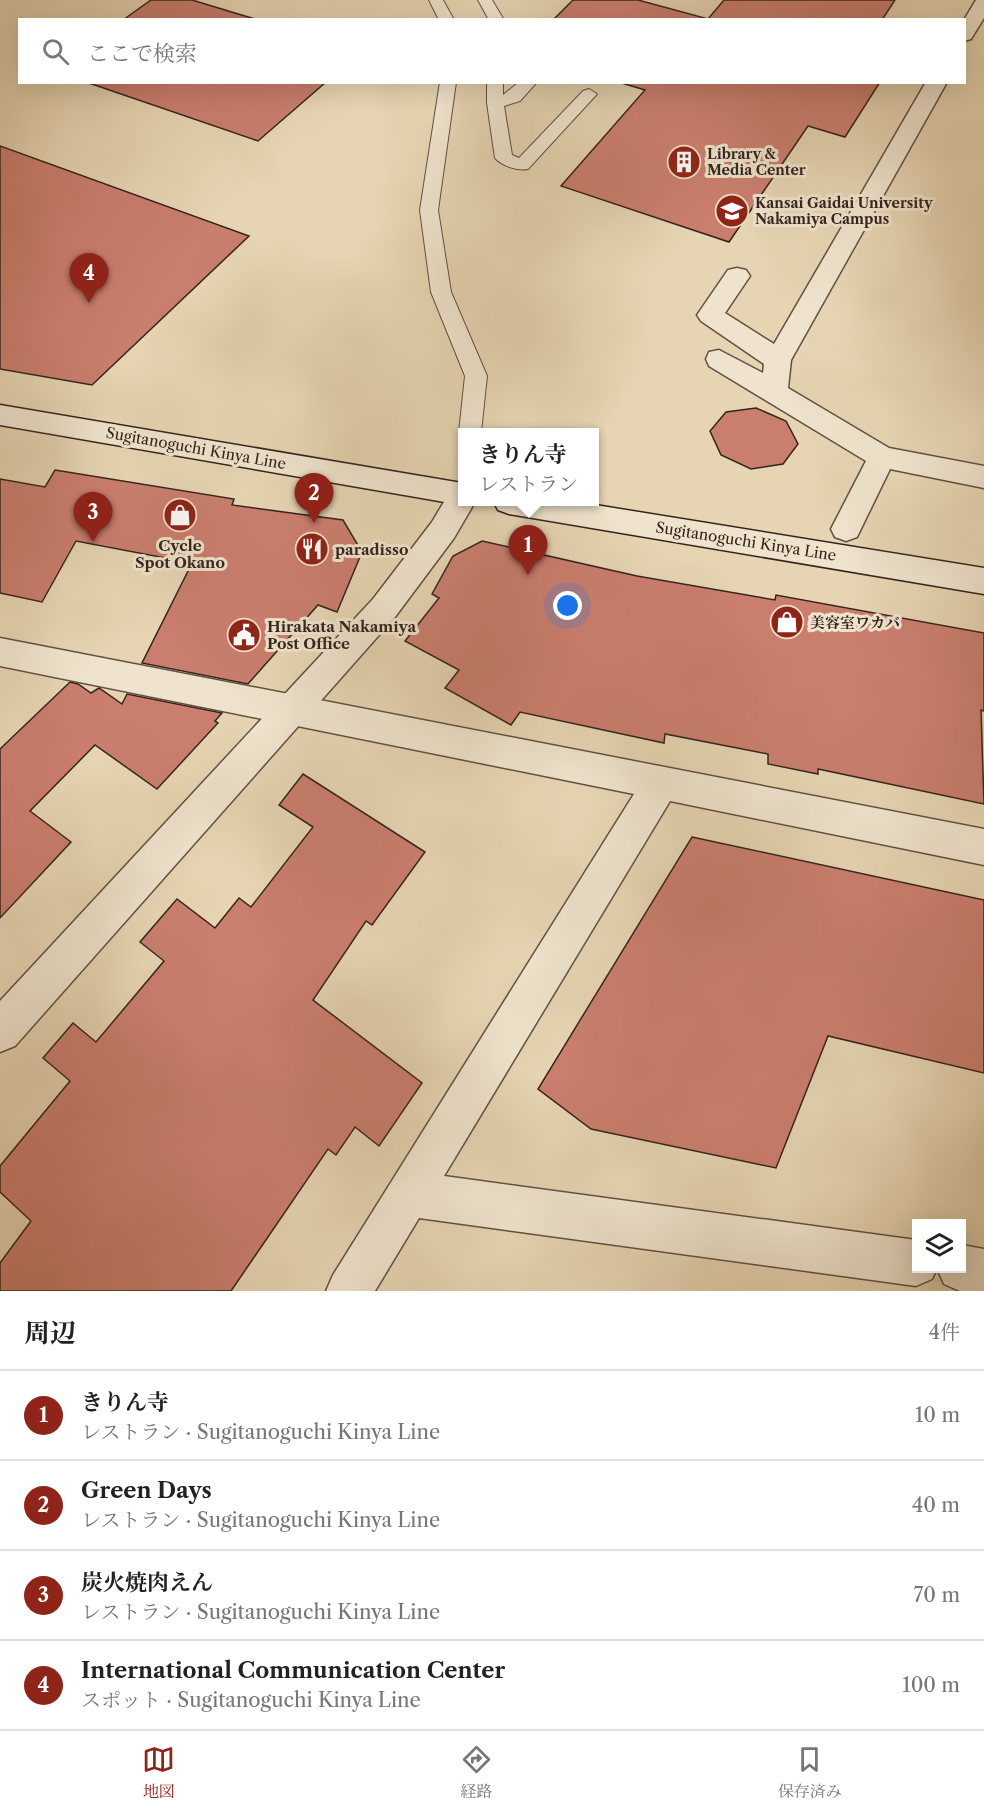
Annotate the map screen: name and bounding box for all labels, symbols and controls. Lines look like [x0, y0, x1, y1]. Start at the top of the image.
search box [18, 18, 966, 84]
icon: search [39, 35, 72, 68]
text: ここで検索 [87, 40, 197, 67]
building icon: Library & Media Center [666, 144, 702, 180]
place label: Library & Media Center [707, 145, 806, 179]
school or university icon: Kansai Gaidai University Nakamiya Campus [714, 193, 750, 229]
place label: Kansai Gaidai University Nakamiya Campus [755, 194, 933, 228]
pin: 4 [70, 254, 109, 303]
street label: Sugitanoguchi Kinya Line [104, 423, 288, 473]
popup [458, 428, 599, 506]
text: きりん寺 [479, 441, 567, 468]
text: レストラン [479, 472, 578, 496]
pin: 2 [294, 474, 334, 523]
pin: 3 [74, 492, 112, 542]
shop icon: Cycle Spot Okano [162, 497, 198, 533]
street label: Sugitanoguchi Kinya Line [654, 517, 838, 565]
pin: 1 [508, 526, 548, 575]
restaurant icon: paradisso [294, 531, 330, 567]
place label: Cycle Spot Okano [135, 536, 225, 572]
place label: paradisso [335, 540, 408, 559]
your location [553, 591, 582, 620]
shop icon: 美容室ワカバ [769, 604, 805, 640]
place label: 美容室ワカバ [810, 613, 900, 632]
public building icon: Hirakata Nakamiya Post Office [226, 617, 262, 653]
place label: Hirakata Nakamiya Post Office [267, 617, 416, 653]
map controls [912, 1219, 966, 1273]
button: layers [912, 1219, 966, 1273]
text: 周辺 [24, 1317, 76, 1349]
text: 4件 [928, 1320, 960, 1344]
text: きりん寺 [81, 1389, 169, 1416]
text: 1 [39, 1403, 48, 1427]
text: 10 m [915, 1403, 960, 1427]
text: レストラン · Sugitanoguchi Kinya Line [81, 1420, 440, 1444]
text: Green Days [81, 1477, 212, 1504]
text: 2 [38, 1493, 49, 1517]
text: 40 m [912, 1493, 960, 1517]
text: レストラン · Sugitanoguchi Kinya Line [81, 1508, 440, 1532]
text: 炭火焼肉えん [81, 1569, 213, 1596]
text: 3 [38, 1583, 49, 1607]
text: 70 m [914, 1583, 960, 1607]
text: レストラン · Sugitanoguchi Kinya Line [81, 1600, 440, 1624]
text: International Communication Center [81, 1657, 505, 1684]
text: 4 [38, 1673, 49, 1697]
text: 100 m [902, 1673, 960, 1697]
text: スポット · Sugitanoguchi Kinya Line [81, 1688, 421, 1712]
tab: 地図 [142, 1743, 175, 1802]
tab: 経路 [460, 1743, 493, 1802]
tab: 保存済み [778, 1743, 842, 1802]

